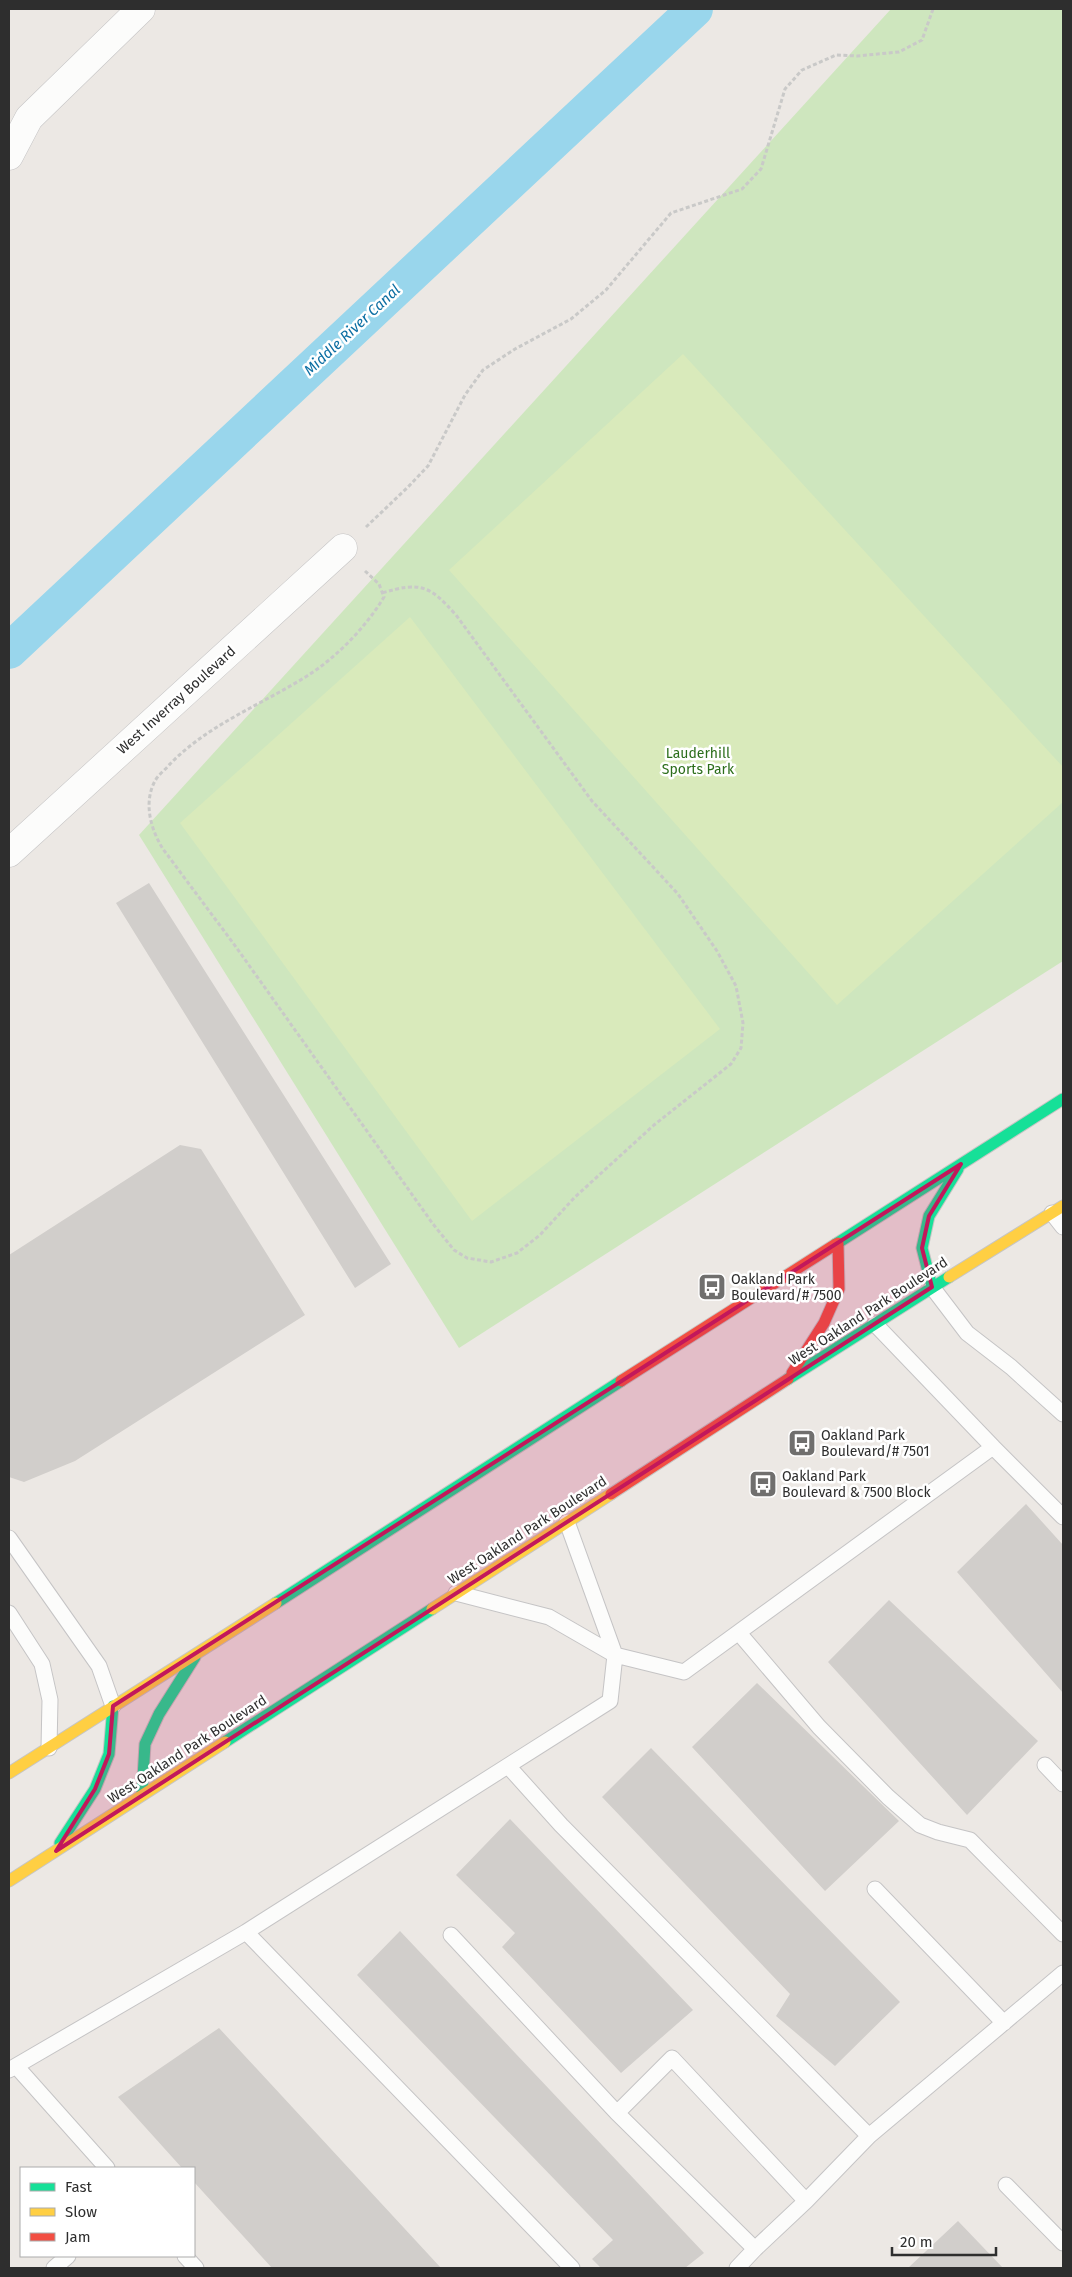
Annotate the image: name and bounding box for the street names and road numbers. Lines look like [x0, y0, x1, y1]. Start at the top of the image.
street label: West Inverray Boulevard [114, 643, 239, 758]
street label: West Oakland Park Boulevard [786, 1254, 951, 1369]
street label: West Oakland Park Boulevard [445, 1473, 610, 1588]
street label: West Oakland Park Boulevard [105, 1692, 270, 1807]

